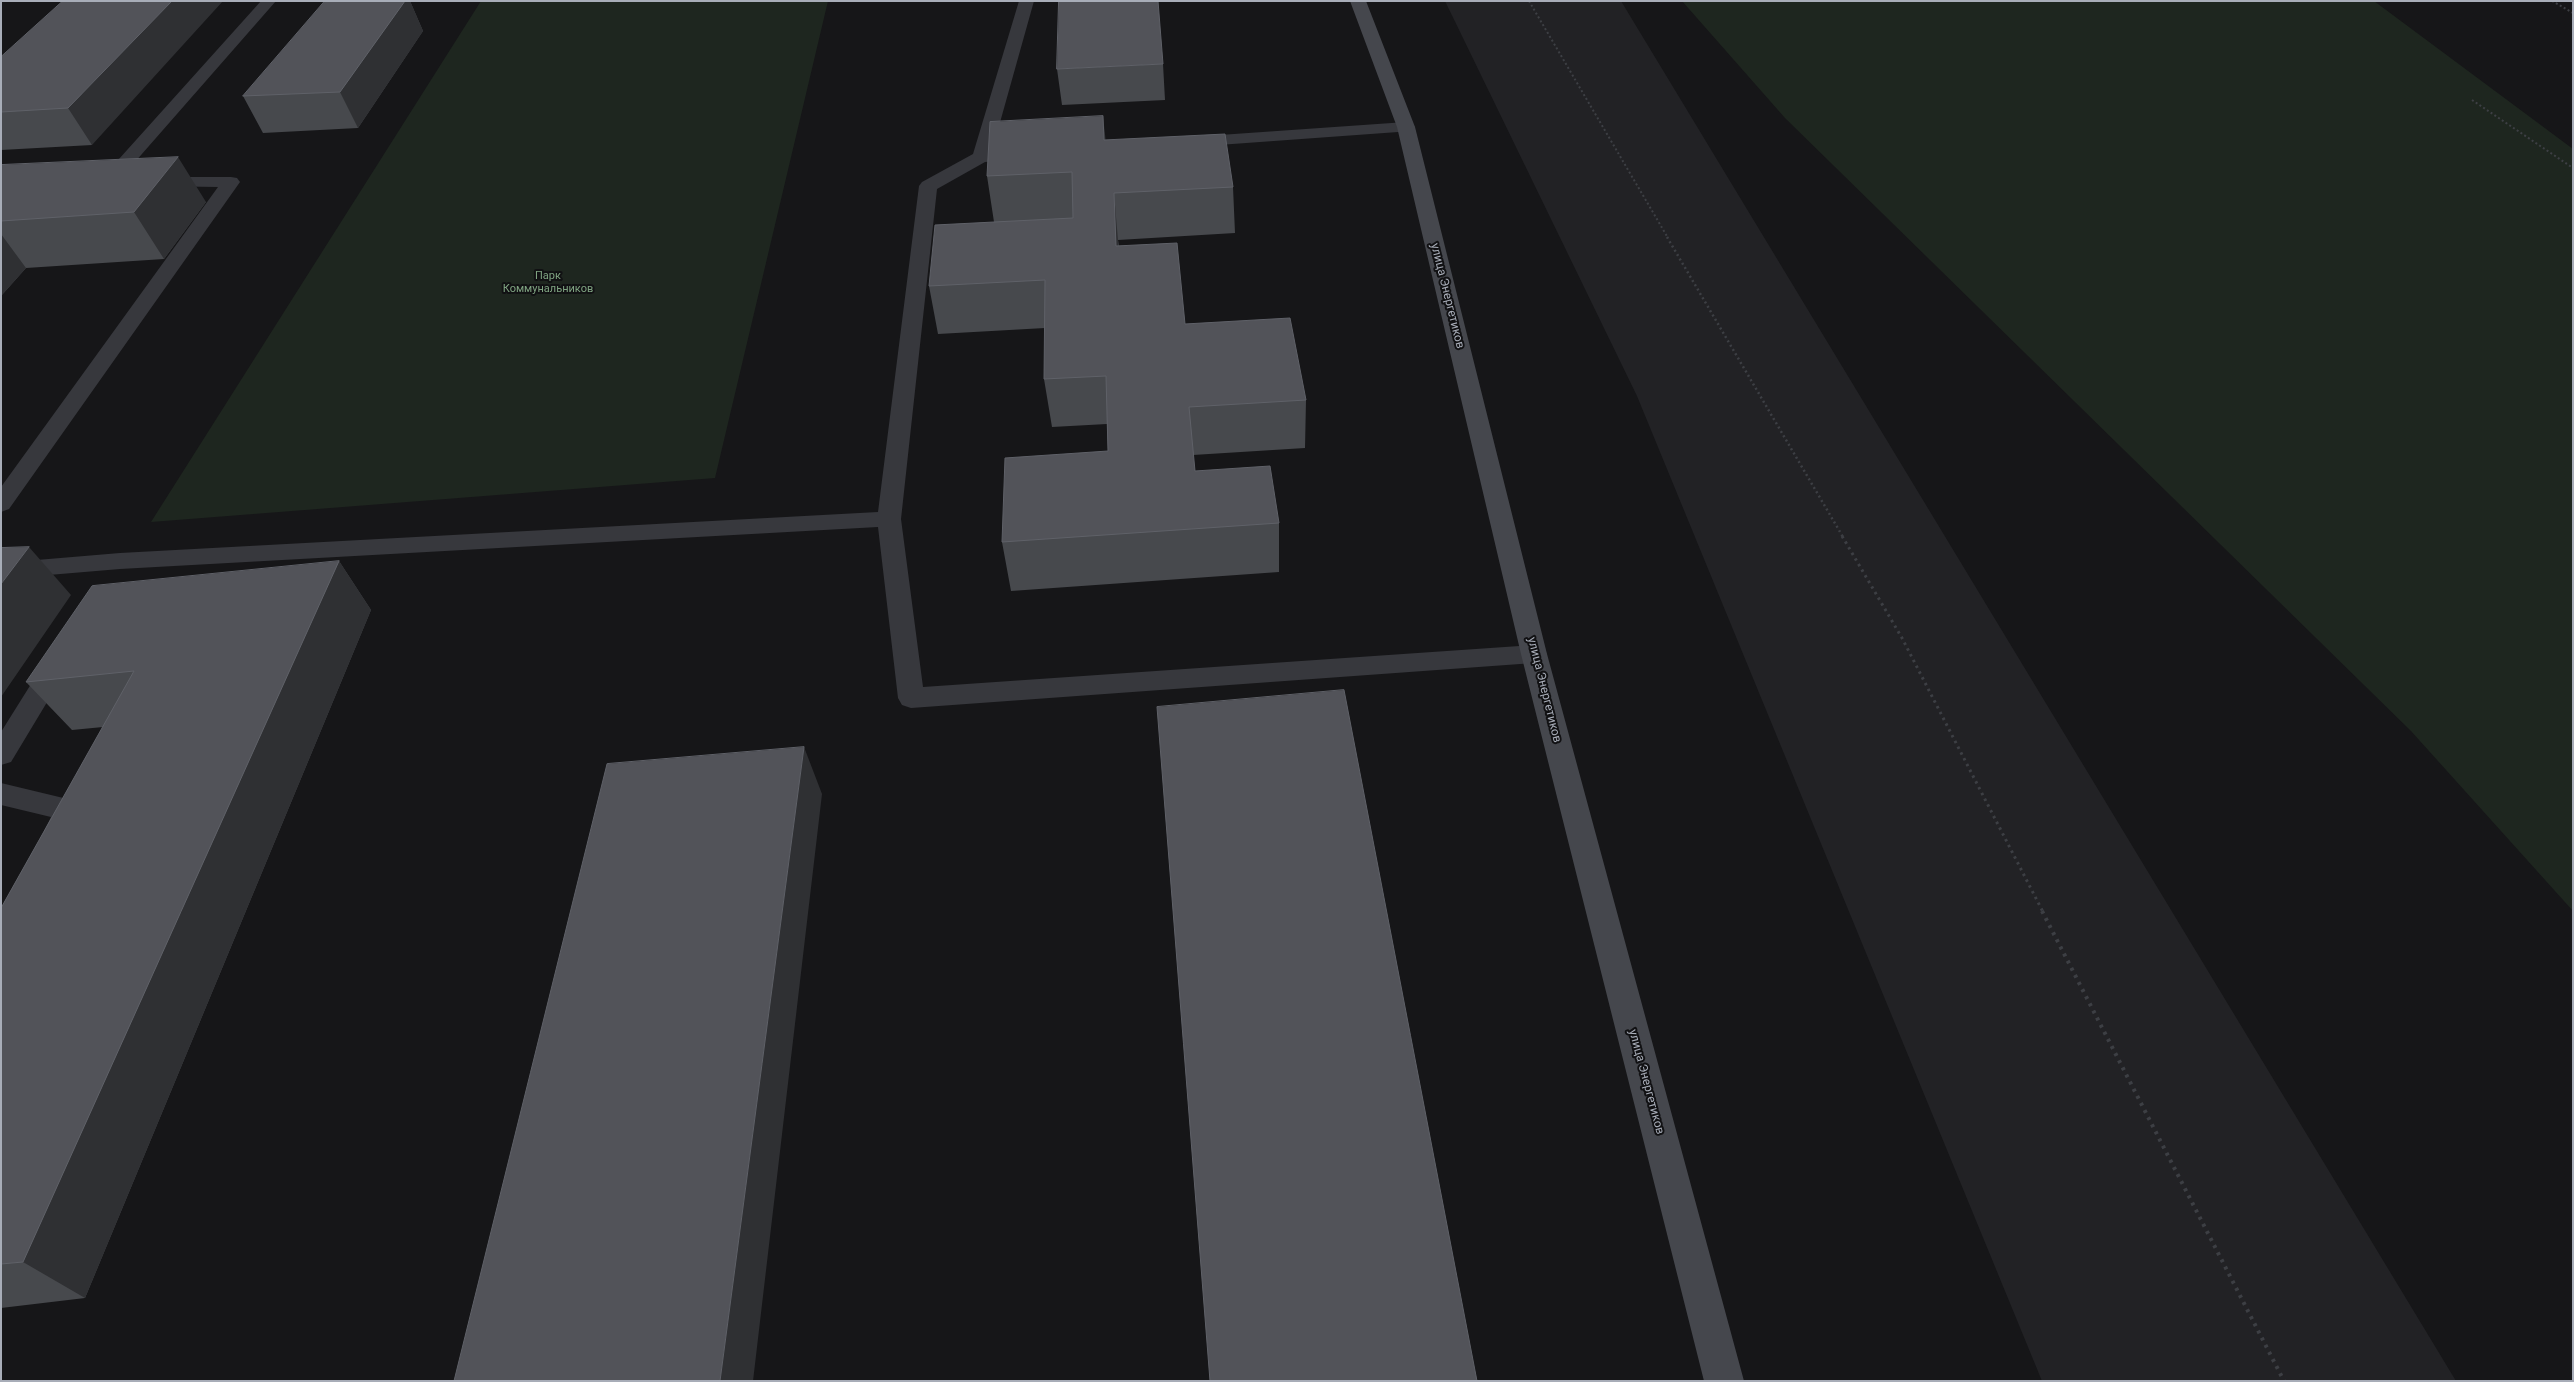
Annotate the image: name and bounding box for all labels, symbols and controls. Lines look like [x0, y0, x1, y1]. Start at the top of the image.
street label: улица Энергетиков [1427, 242, 1467, 350]
park label: Парк Коммунальников [503, 269, 593, 295]
street label: улица Энергетиков [1524, 636, 1564, 744]
street label: улица Энергетиков [1625, 1028, 1667, 1136]

